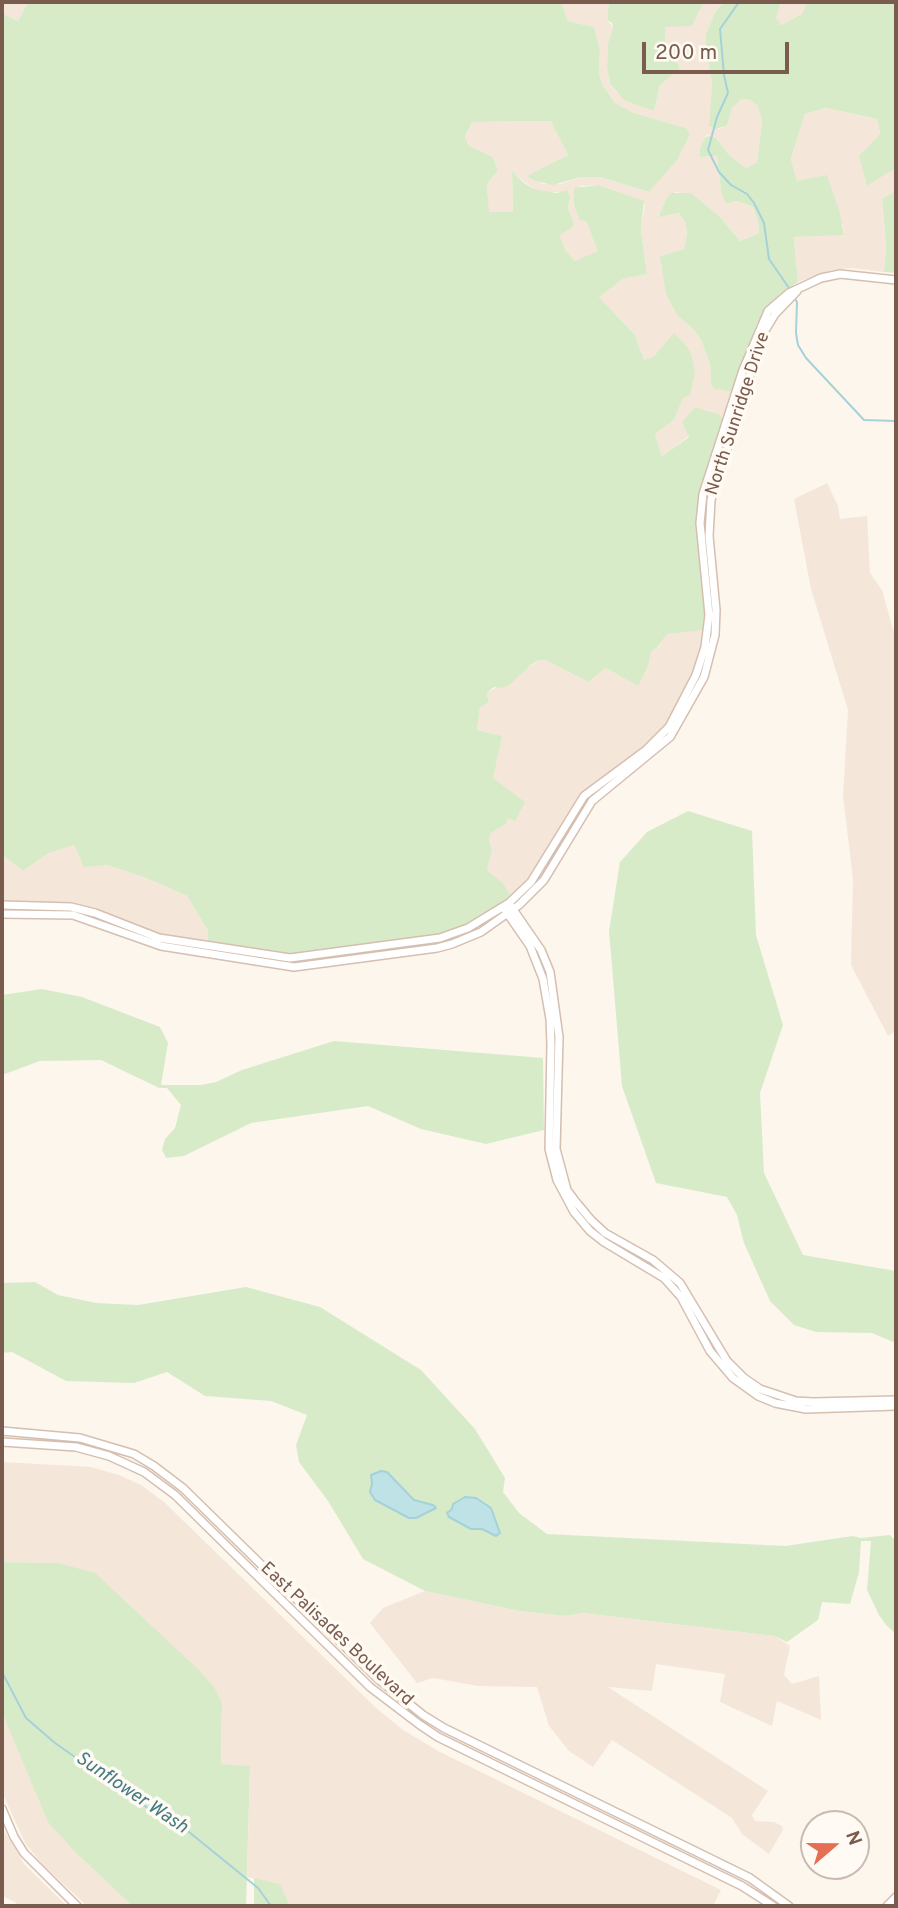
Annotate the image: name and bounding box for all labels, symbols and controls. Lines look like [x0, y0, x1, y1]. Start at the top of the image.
scale bar [646, 28, 793, 72]
text: 200 m [655, 40, 717, 67]
street label: North Sunridge Drive [702, 330, 776, 498]
street label: East Palisades Boulevard [255, 1559, 417, 1711]
water label: Sunflower Wash [71, 1748, 191, 1840]
north arrow [800, 1810, 870, 1880]
text: N [839, 1828, 866, 1849]

